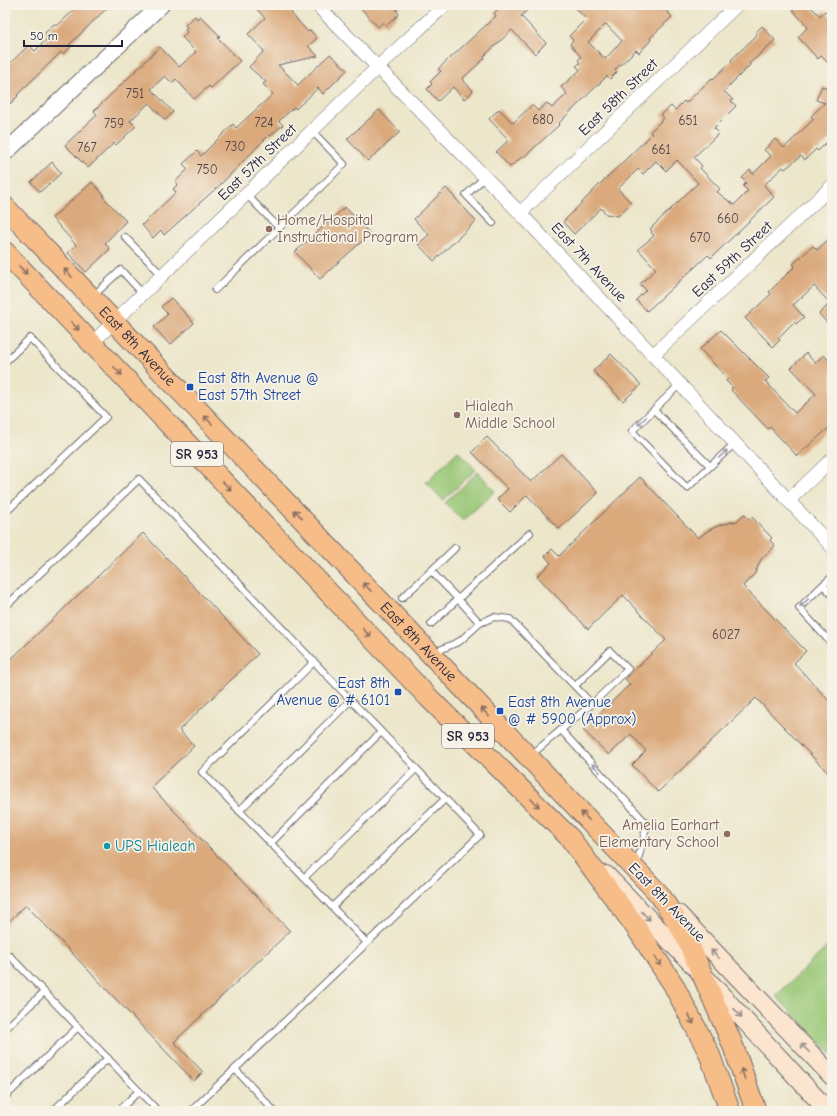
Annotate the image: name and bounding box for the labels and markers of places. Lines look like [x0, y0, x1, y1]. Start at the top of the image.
place label: Home/Hospital Instructional Program [277, 211, 418, 246]
marker: Home/Hospital Instructional Program [264, 224, 274, 234]
place label: East 8th Avenue @ East 57th Street [198, 369, 319, 404]
marker: East 8th Avenue @ East 57th Street [185, 382, 195, 392]
place label: Hialeah Middle School [465, 397, 555, 432]
marker: Hialeah Middle School [452, 410, 462, 420]
place label: East 8th Avenue @ # 6101 [277, 674, 390, 709]
marker: East 8th Avenue @ # 6101 [393, 687, 403, 697]
place label: East 8th Avenue @ # 5900 (Approx) [508, 693, 636, 728]
marker: East 8th Avenue @ # 5900 (Approx) [495, 706, 505, 716]
place label: Amelia Earhart Elementary School [599, 816, 720, 851]
marker: Amelia Earhart Elementary School [722, 829, 732, 839]
place label: UPS Hialeah [115, 837, 196, 855]
marker: UPS Hialeah [102, 841, 112, 851]

